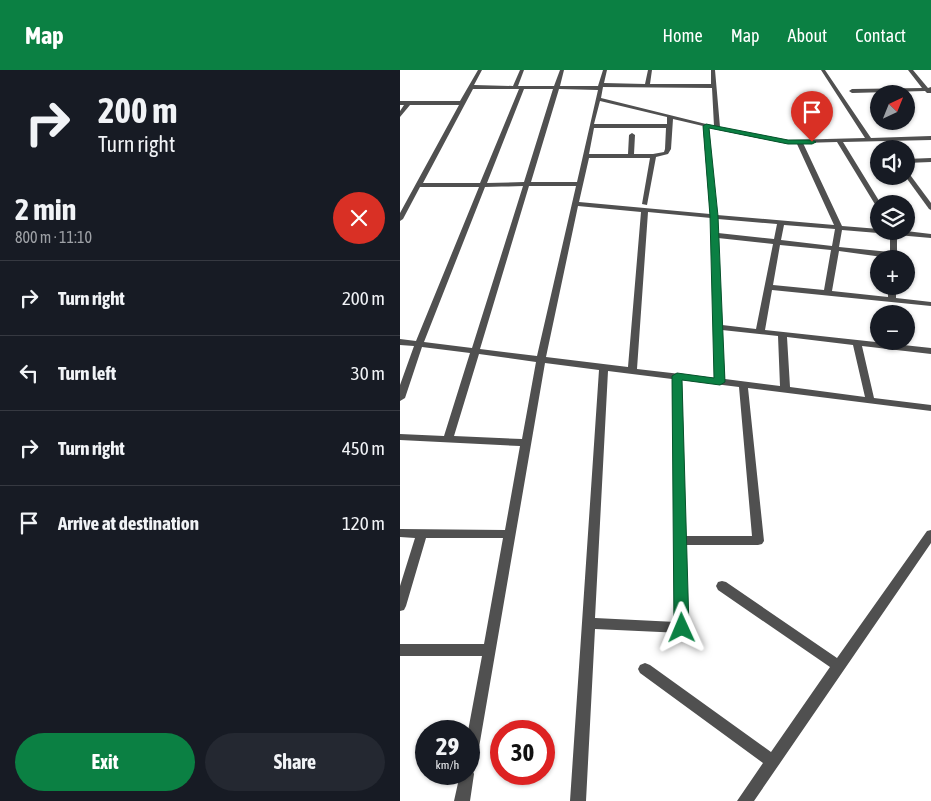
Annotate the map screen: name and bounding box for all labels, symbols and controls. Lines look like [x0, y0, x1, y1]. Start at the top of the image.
text: Map [25, 22, 64, 49]
text: Home [663, 25, 703, 46]
text: Map [731, 25, 760, 46]
text: About [788, 25, 827, 46]
text: Contact [855, 25, 906, 46]
north arrow [870, 85, 915, 130]
map controls [870, 85, 915, 350]
icon: right [15, 90, 80, 155]
text: 200 m [98, 90, 177, 130]
pin [791, 91, 833, 142]
icon: arrive [798, 98, 826, 126]
text: Turn right [98, 131, 175, 157]
button: sound [870, 140, 915, 185]
text: 2 min [15, 192, 76, 226]
button: close [333, 192, 385, 244]
button: layers [870, 195, 915, 240]
text: 800 m · 11:10 [15, 228, 92, 246]
button: + [870, 250, 915, 295]
icon: right [15, 284, 43, 312]
text: Turn right [58, 287, 125, 309]
text: 200 m [342, 287, 385, 309]
button: − [870, 305, 915, 350]
icon: left [15, 359, 43, 387]
text: Turn left [58, 362, 116, 384]
text: 30 m [351, 362, 385, 384]
icon: right [15, 434, 43, 462]
text: Turn right [58, 437, 125, 459]
text: 450 m [342, 437, 385, 459]
icon: arrive [15, 509, 43, 537]
text: Arrive at destination [58, 512, 199, 534]
text: 120 m [342, 512, 385, 534]
position arrow [655, 601, 707, 653]
speed limit sign: 30 [490, 720, 555, 785]
text: 29 [436, 732, 459, 760]
button: Exit [15, 733, 195, 791]
button: Share [205, 733, 385, 791]
text: km/h [436, 758, 459, 772]

